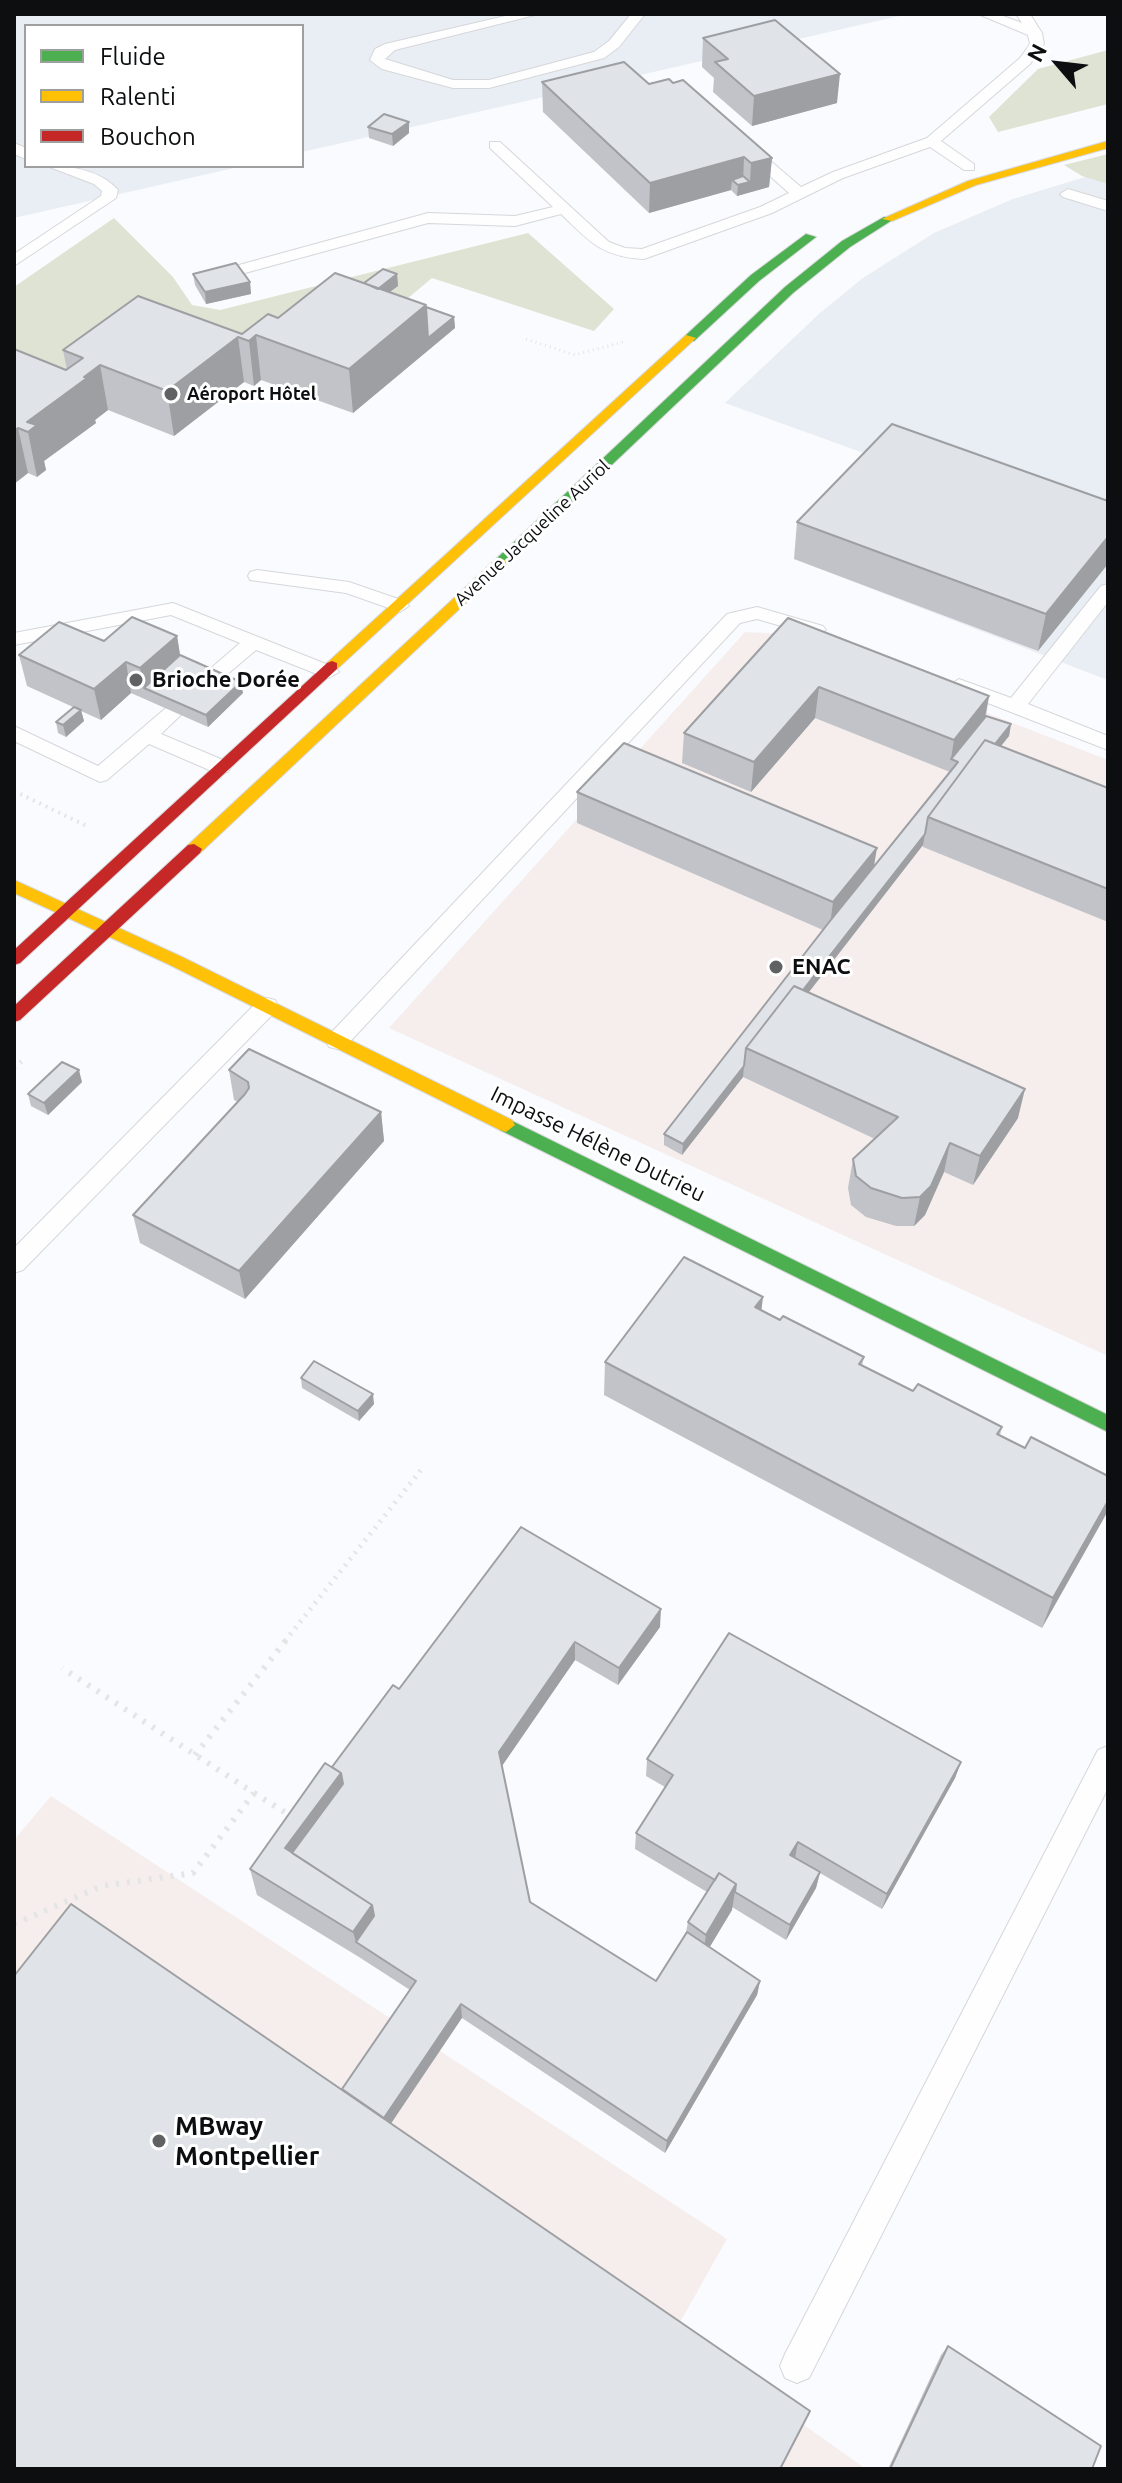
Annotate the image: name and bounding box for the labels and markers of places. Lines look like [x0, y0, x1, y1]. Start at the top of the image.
place label: Aéroport Hôtel [187, 383, 316, 405]
marker: Aéroport Hôtel [162, 385, 180, 403]
place label: Brioche Dorée [152, 667, 300, 693]
marker: Brioche Dorée [127, 671, 145, 689]
place label: ENAC [792, 954, 851, 980]
marker: ENAC [767, 958, 785, 976]
place label: MBway Montpellier [175, 2110, 319, 2172]
marker: MBway Montpellier [150, 2132, 168, 2150]

